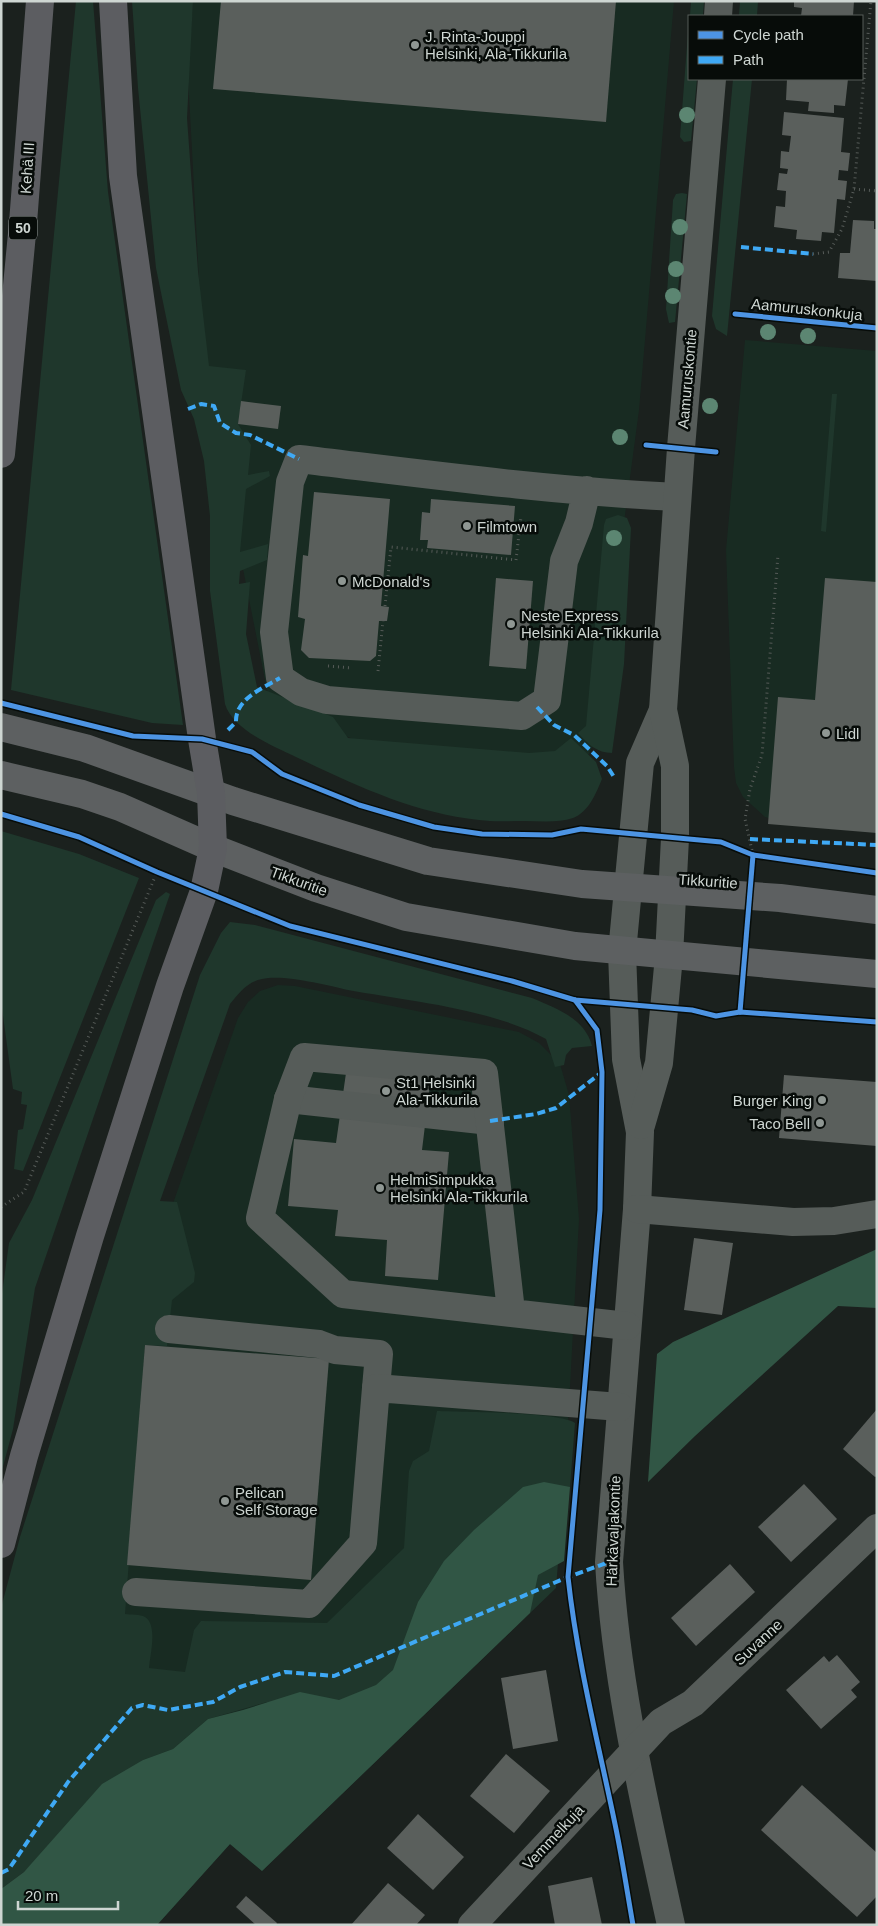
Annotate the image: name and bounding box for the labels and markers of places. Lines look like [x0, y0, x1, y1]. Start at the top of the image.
place label: J. Rinta-Jouppi Helsinki, Ala-Tikkurila [425, 28, 568, 62]
marker: J. Rinta-Jouppi Helsinki, Ala-Tikkurila [409, 39, 421, 51]
place label: Filmtown [477, 518, 537, 535]
marker: Filmtown [461, 520, 473, 532]
place label: McDonald's [352, 573, 430, 590]
marker: McDonald's [336, 575, 348, 587]
place label: Neste Express Helsinki Ala-Tikkurila [521, 607, 659, 641]
marker: Neste Express Helsinki Ala-Tikkurila [505, 618, 517, 630]
place label: Lidl [836, 725, 859, 742]
marker: Lidl [820, 727, 832, 739]
place label: St1 Helsinki Ala-Tikkurila [396, 1074, 479, 1108]
marker: St1 Helsinki Ala-Tikkurila [380, 1085, 392, 1097]
place label: Burger King [733, 1092, 812, 1109]
marker: Burger King [816, 1094, 828, 1106]
place label: Taco Bell [749, 1115, 810, 1132]
marker: Taco Bell [814, 1117, 826, 1129]
place label: HelmiSimpukka Helsinki Ala-Tikkurila [390, 1171, 528, 1205]
marker: HelmiSimpukka Helsinki Ala-Tikkurila [374, 1182, 386, 1194]
place label: Pelican Self Storage [235, 1484, 318, 1518]
marker: Pelican Self Storage [219, 1495, 231, 1507]

